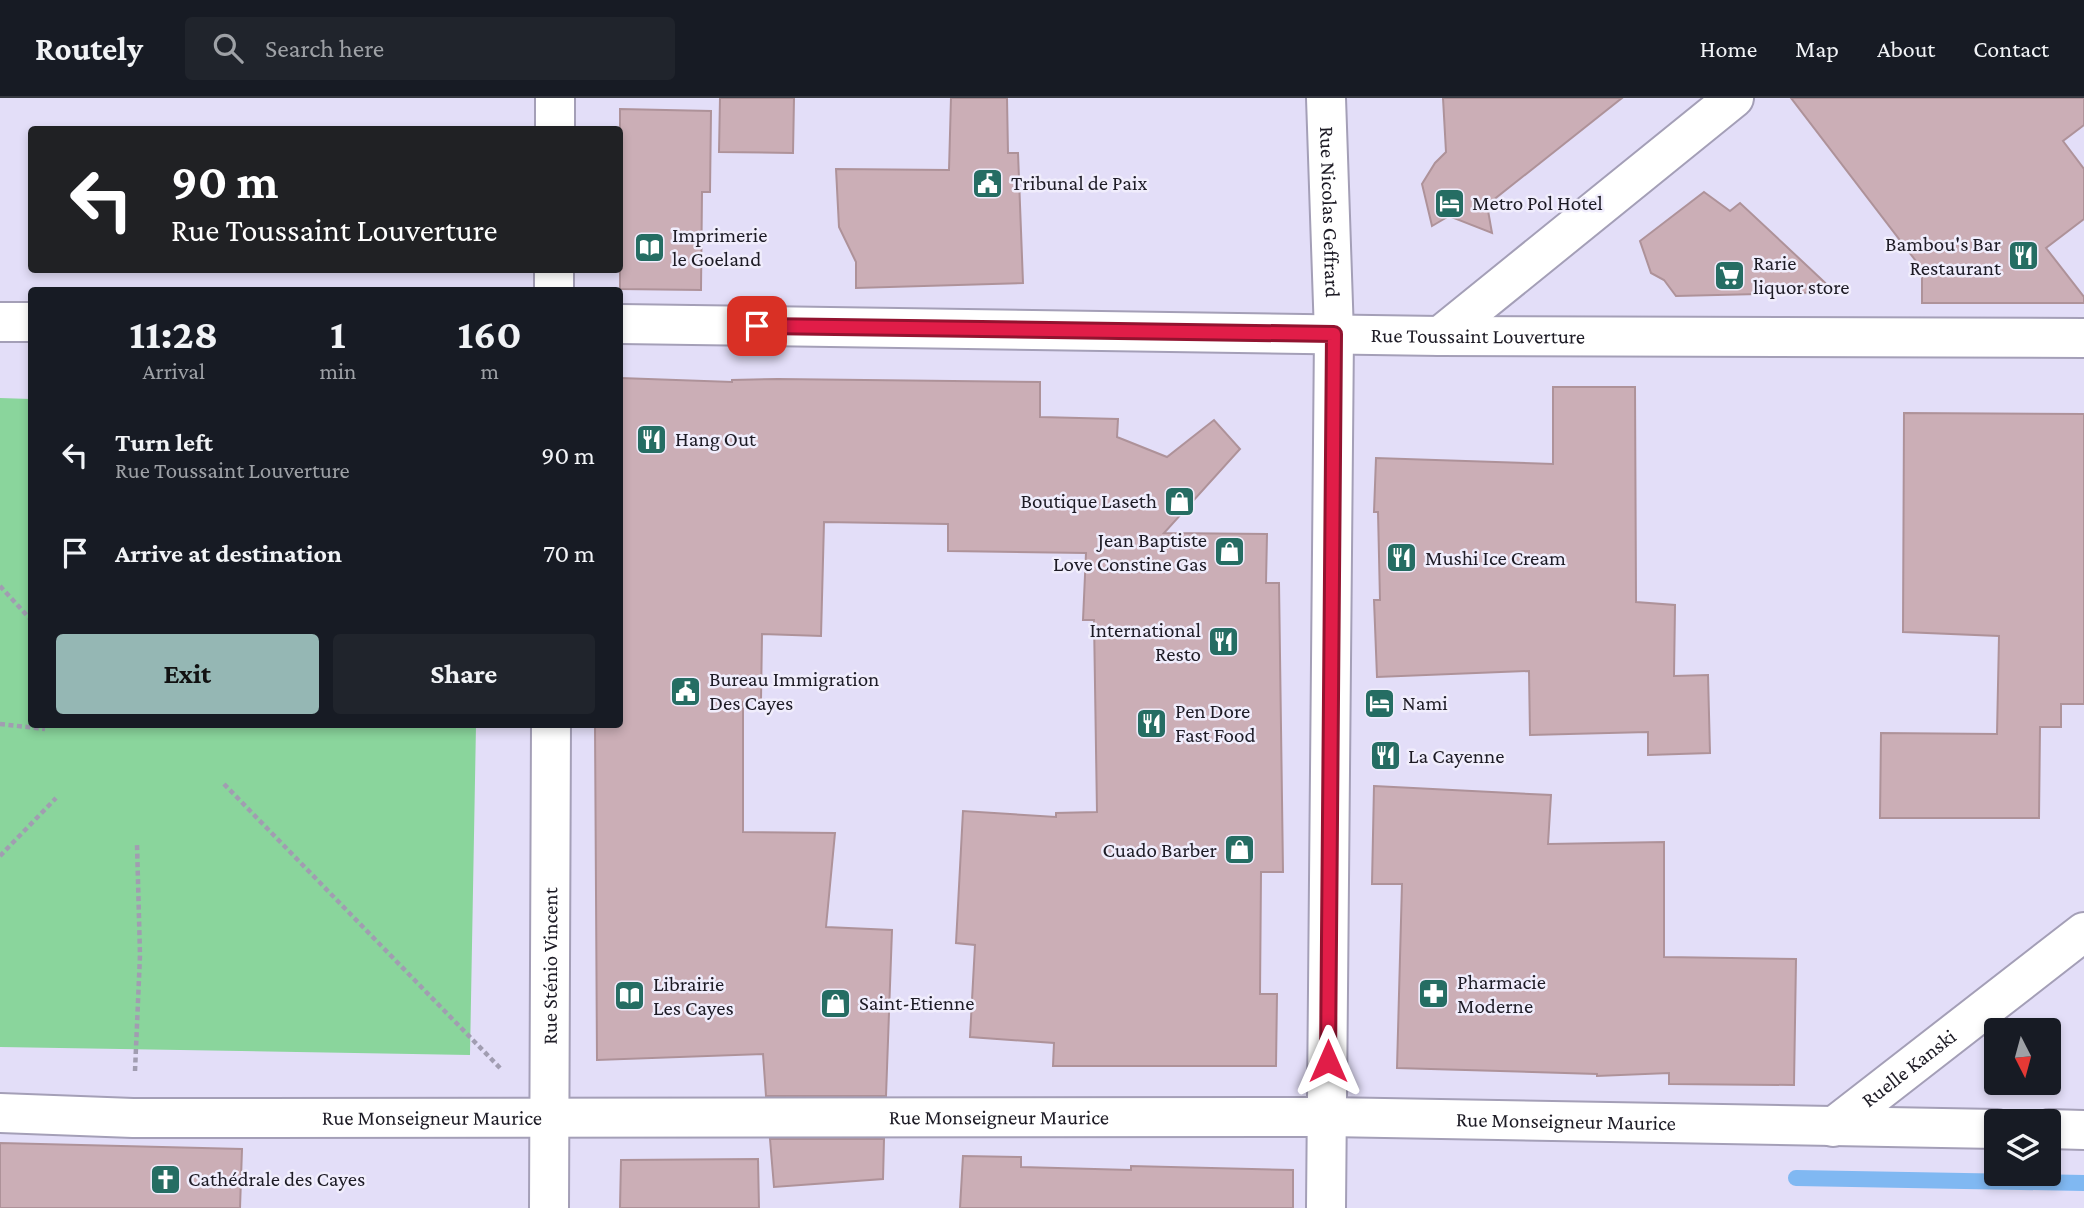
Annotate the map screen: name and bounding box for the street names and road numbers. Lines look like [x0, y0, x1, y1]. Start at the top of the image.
street label: Rue Nicolas Geffrard [1315, 126, 1345, 298]
street label: Rue Toussaint Louverture [1371, 323, 1585, 348]
street label: Rue Sténio Vincent [538, 886, 562, 1045]
street label: Ruelle Kanski [1857, 1024, 1961, 1112]
street label: Rue Monseigneur Maurice [889, 1105, 1109, 1129]
street label: Rue Monseigneur Maurice [322, 1106, 542, 1130]
street label: Rue Monseigneur Maurice [1456, 1107, 1676, 1135]

